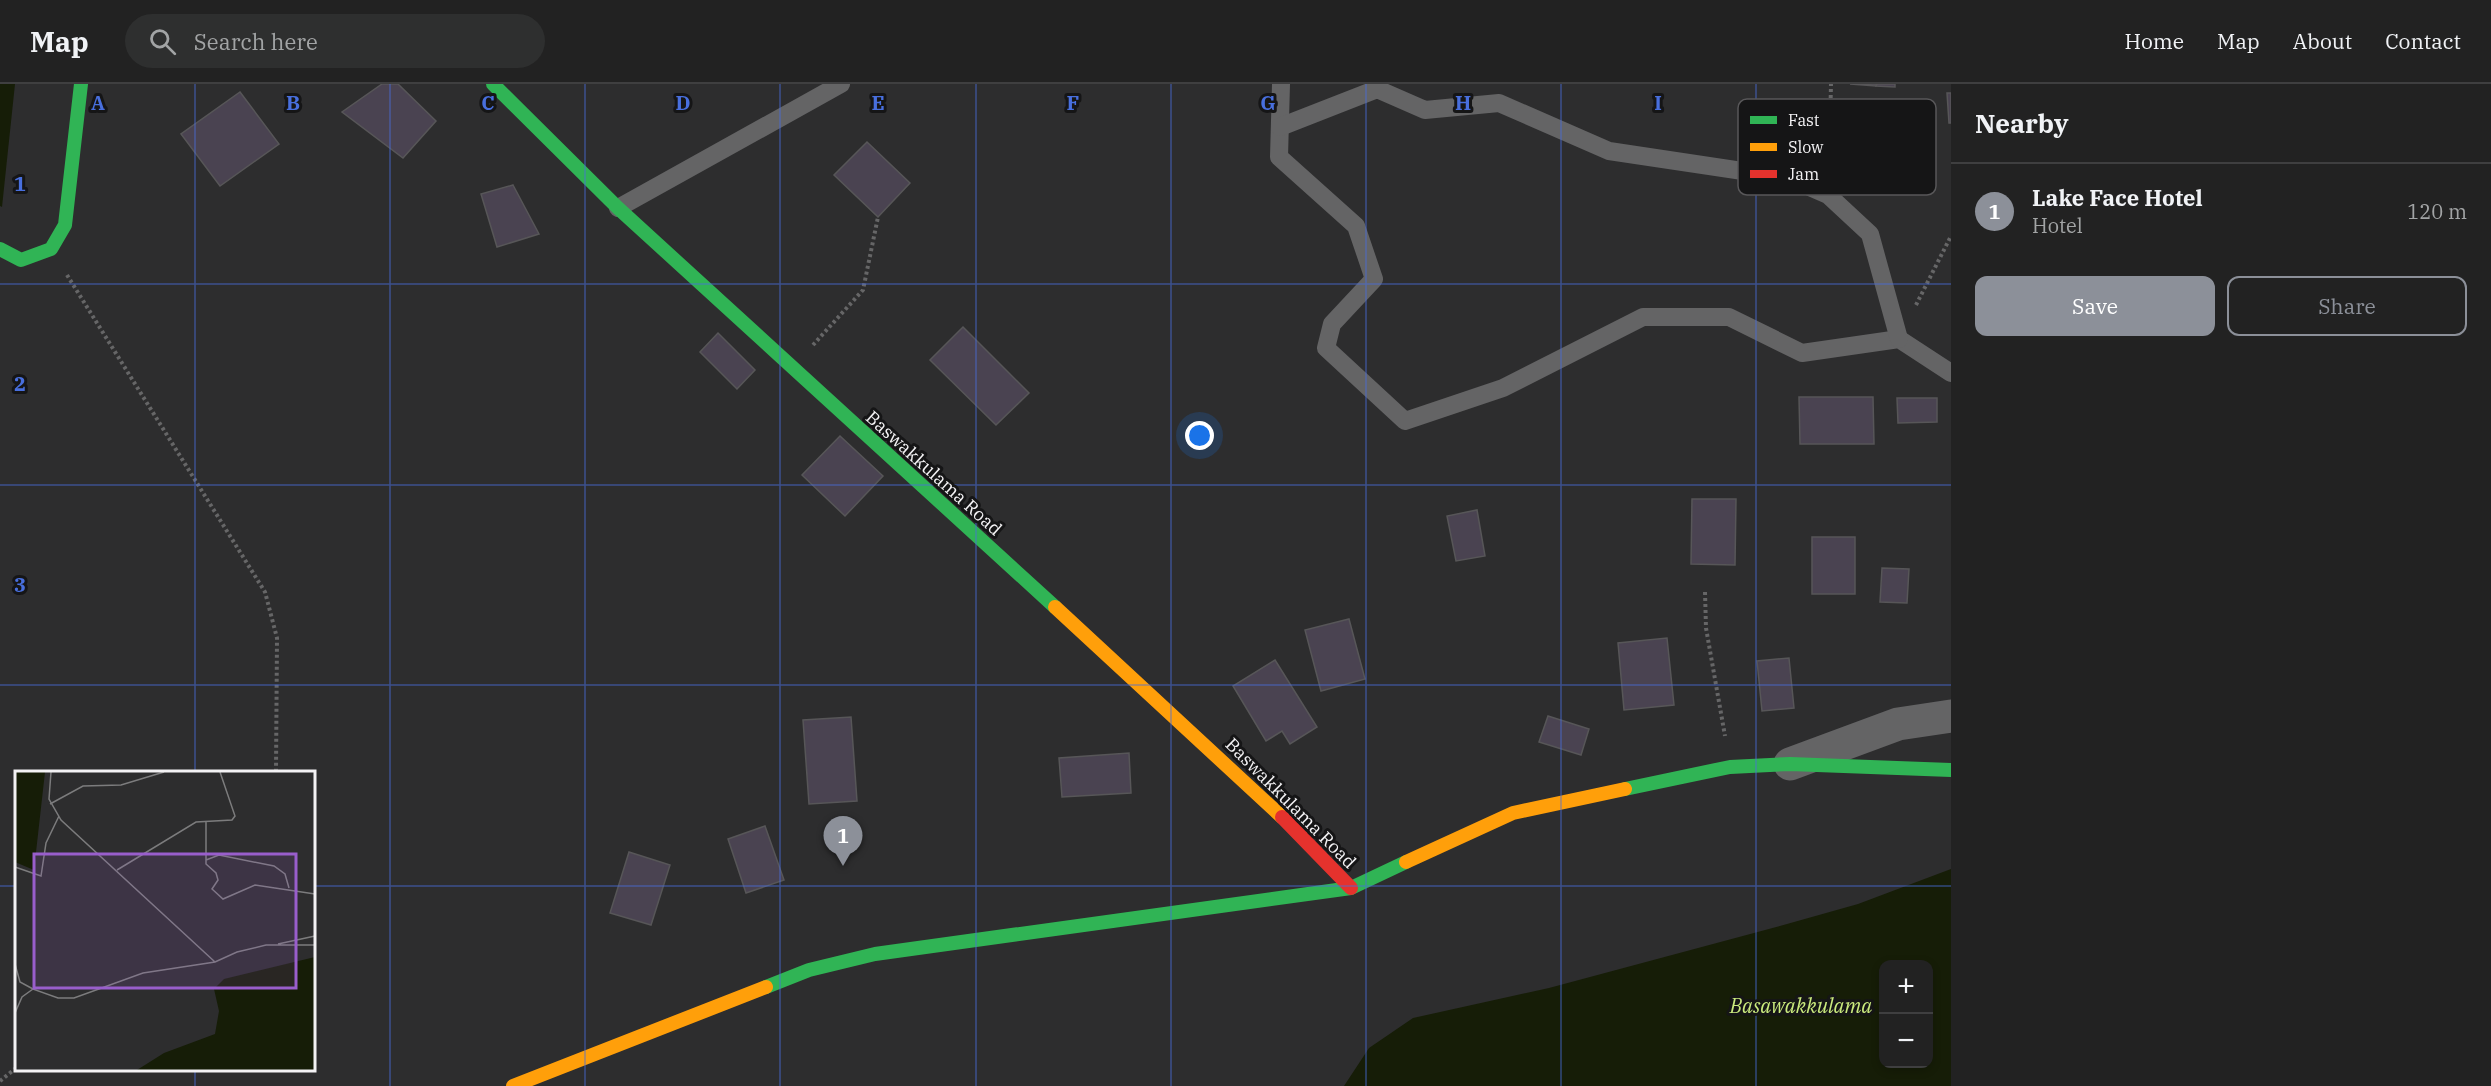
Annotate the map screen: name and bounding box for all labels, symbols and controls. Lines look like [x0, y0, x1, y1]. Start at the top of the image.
search box [125, 14, 545, 68]
text: Map [30, 23, 89, 60]
icon: search [146, 25, 179, 58]
text: Search here [194, 27, 318, 56]
text: Home [2124, 27, 2184, 55]
text: Map [2217, 27, 2260, 55]
text: About [2293, 27, 2352, 55]
text: Contact [2385, 27, 2461, 55]
text: A [91, 89, 105, 116]
text: B [286, 89, 300, 116]
text: C [481, 89, 495, 116]
text: D [675, 89, 691, 116]
text: E [871, 89, 885, 116]
text: F [1067, 89, 1079, 116]
text: G [1260, 89, 1276, 116]
text: H [1455, 89, 1471, 116]
text: I [1654, 89, 1662, 116]
legend [1738, 99, 1936, 195]
text: Nearby [1975, 106, 2069, 140]
text: Fast [1788, 110, 1820, 130]
text: Slow [1788, 137, 1824, 157]
text: Jam [1788, 164, 1819, 184]
text: 1 [14, 170, 26, 197]
text: Lake Face Hotel [2032, 183, 2203, 212]
text: 1 [1989, 198, 2001, 225]
text: 120 m [2407, 198, 2467, 225]
text: Hotel [2032, 212, 2083, 239]
button: Save [1975, 276, 2215, 336]
button: Share [2227, 276, 2467, 336]
text: 2 [14, 370, 26, 397]
street label: Baswakkulama Road [861, 406, 1007, 540]
your location [1185, 421, 1214, 450]
text: 3 [14, 571, 26, 598]
street label: Baswakkulama Road [1221, 733, 1361, 873]
inset map [15, 771, 315, 1071]
pin: 1 [824, 816, 862, 866]
map controls [1879, 960, 1933, 1068]
button: + [1879, 960, 1933, 1014]
water label: Basawakkulama [1729, 992, 1872, 1019]
button: − [1879, 1014, 1933, 1068]

